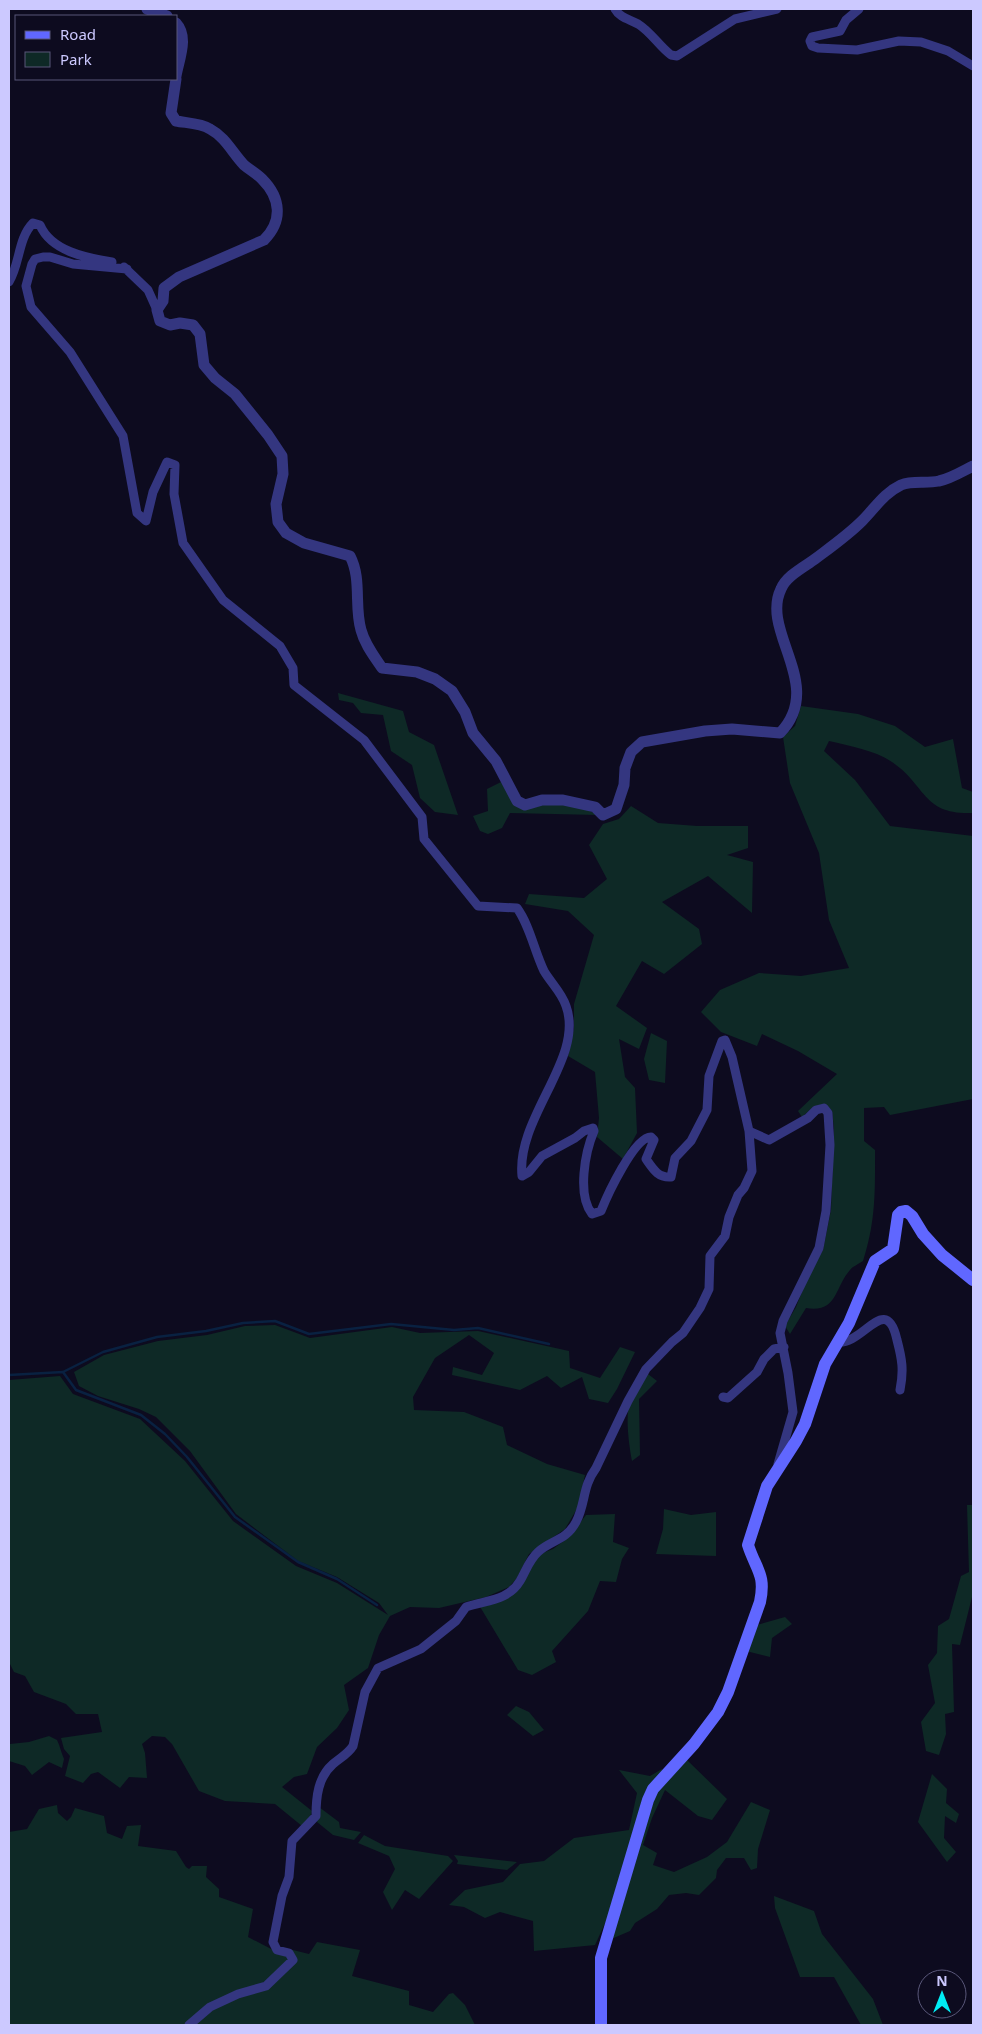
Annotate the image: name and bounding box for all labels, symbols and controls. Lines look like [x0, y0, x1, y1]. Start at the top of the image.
legend [15, 15, 178, 80]
text: Road [60, 24, 96, 44]
text: Park [60, 49, 92, 69]
north arrow [917, 1969, 967, 2019]
text: N [936, 1971, 948, 1990]

